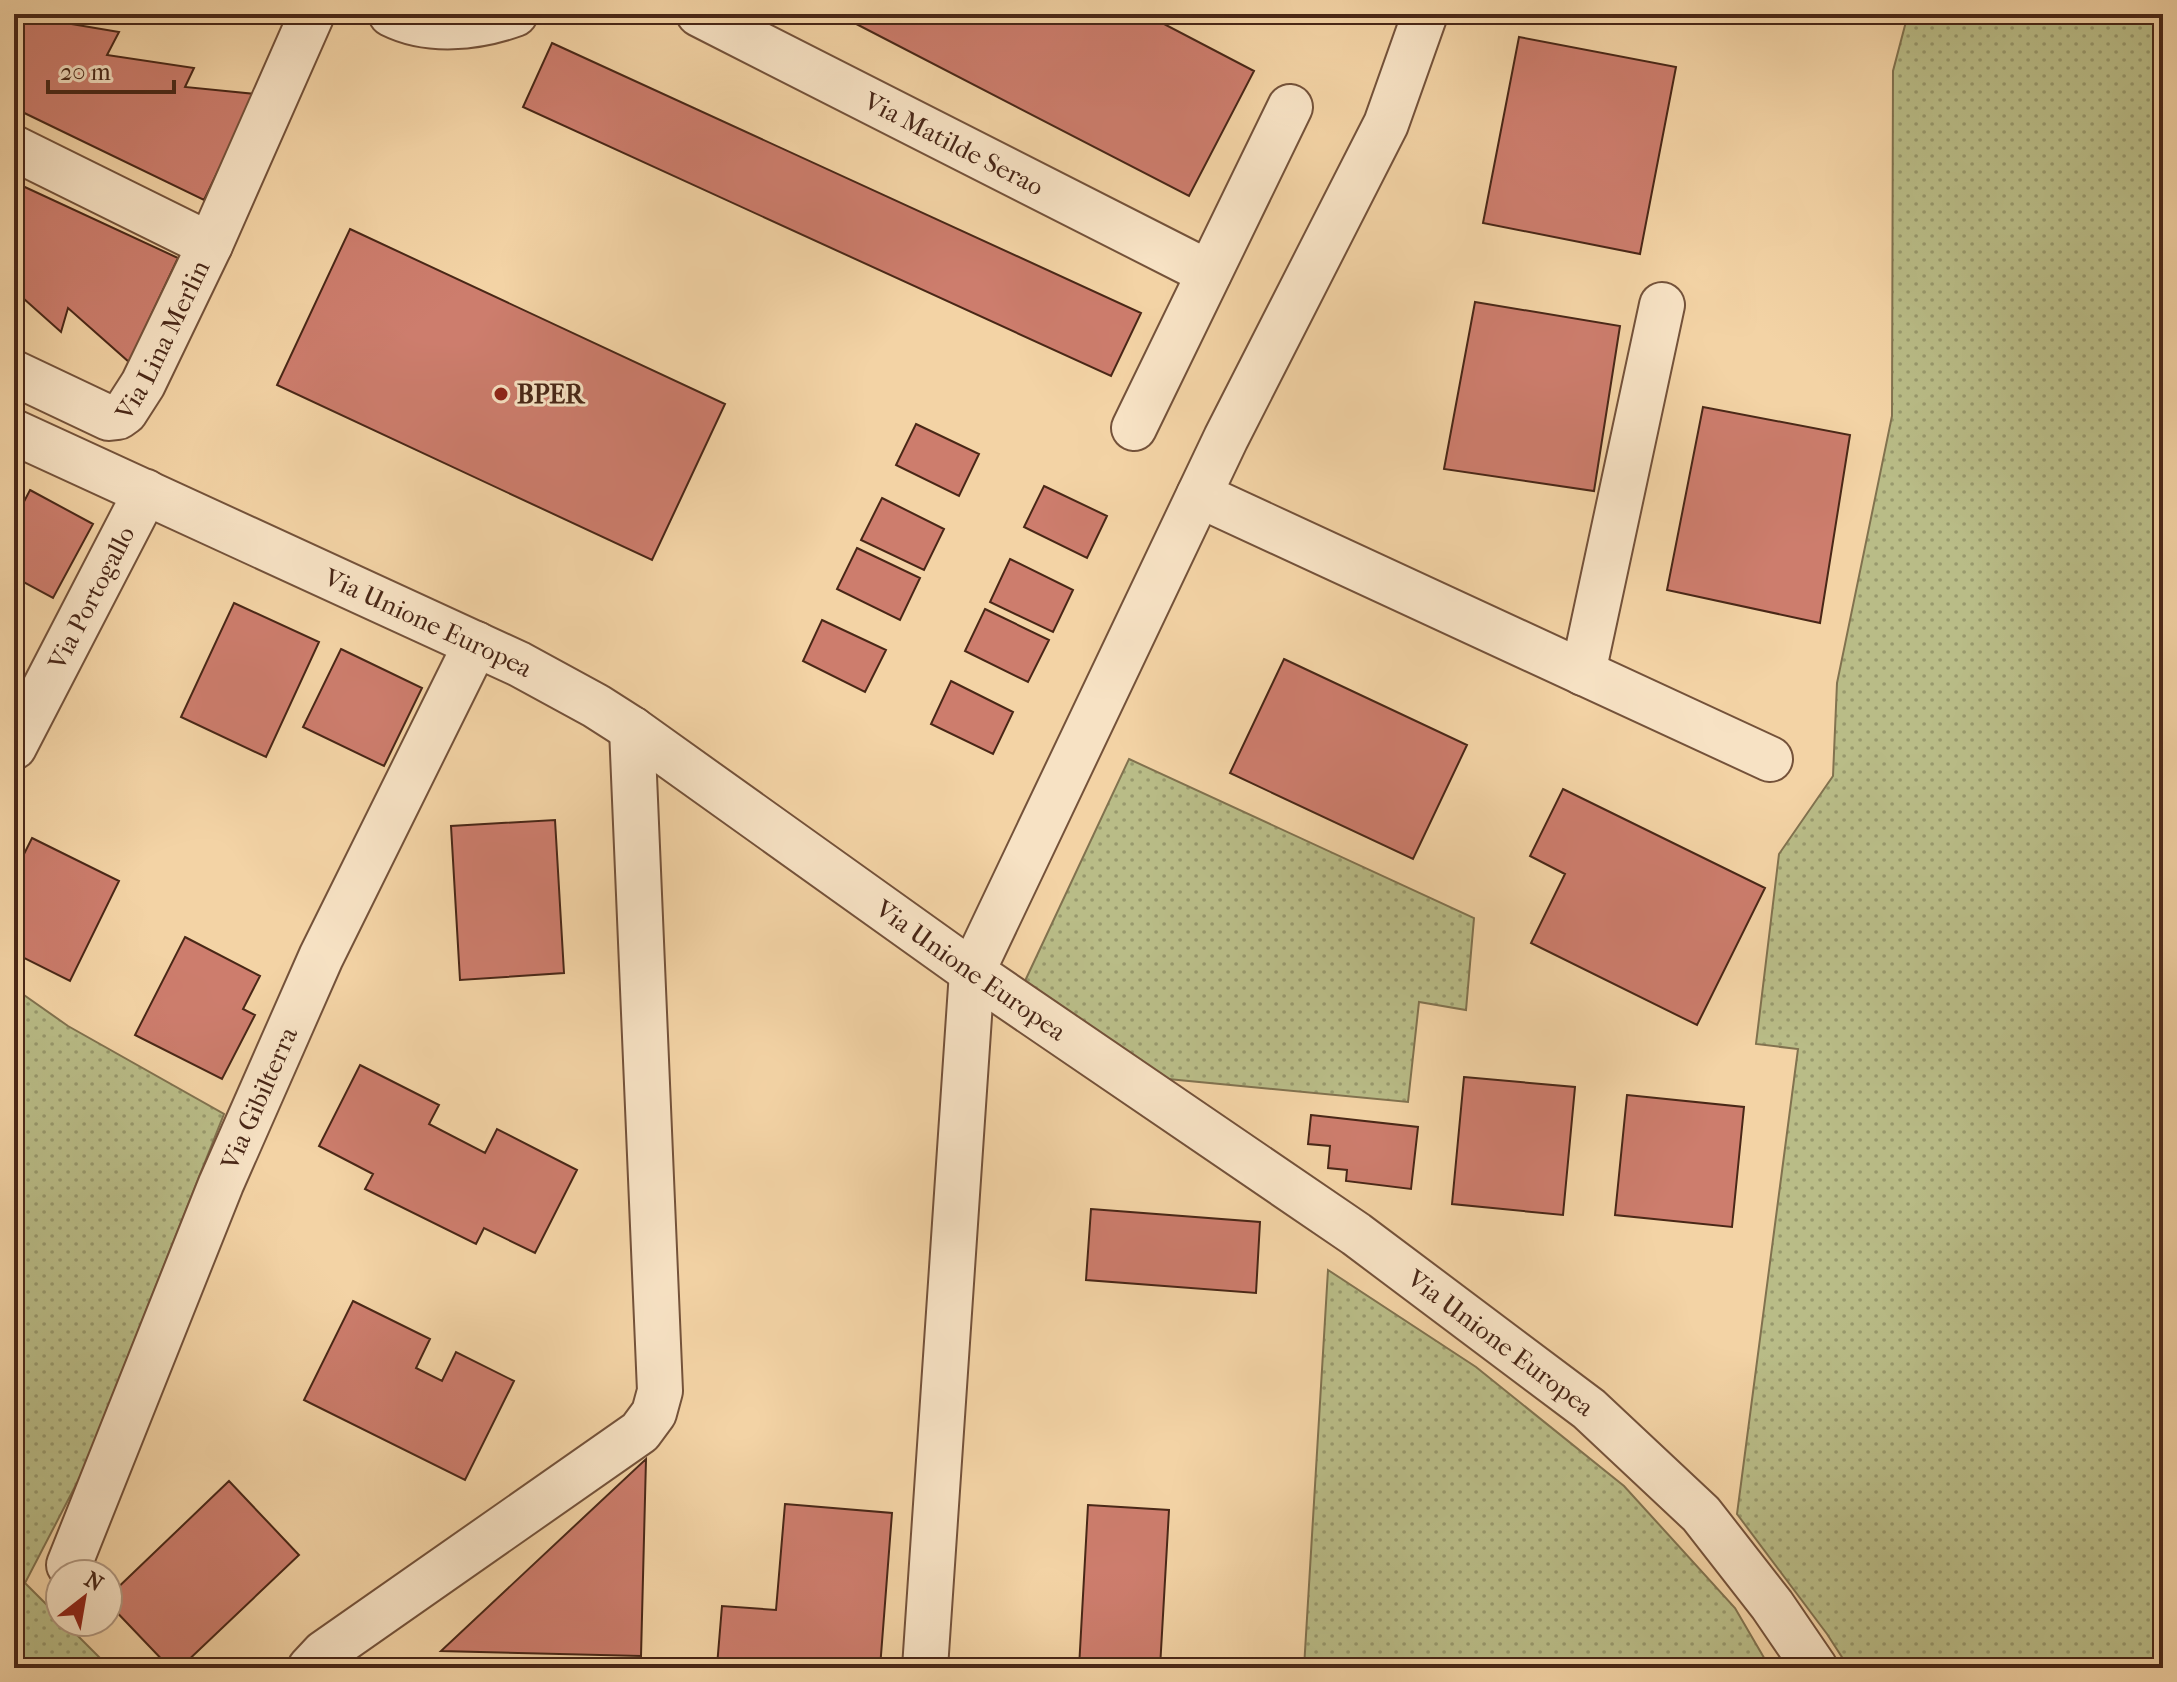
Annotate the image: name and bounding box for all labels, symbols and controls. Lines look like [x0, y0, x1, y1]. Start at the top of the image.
scale bar [48, 44, 174, 94]
text: 20 m [60, 58, 111, 86]
street label: Via Matilde Serao [858, 85, 1049, 202]
street label: Via Lina Merlin [108, 255, 216, 427]
place label: BPER [517, 379, 586, 410]
marker: BPER [492, 385, 510, 403]
street label: Via Portogallo [41, 521, 142, 676]
street label: Via Unione Europea [318, 561, 538, 685]
street label: Via Unione Europea [869, 893, 1073, 1048]
street label: Via Gibilterra [214, 1021, 305, 1175]
street label: Via Unione Europea [1400, 1263, 1601, 1424]
north arrow [44, 1558, 124, 1638]
text: N [80, 1566, 108, 1597]

